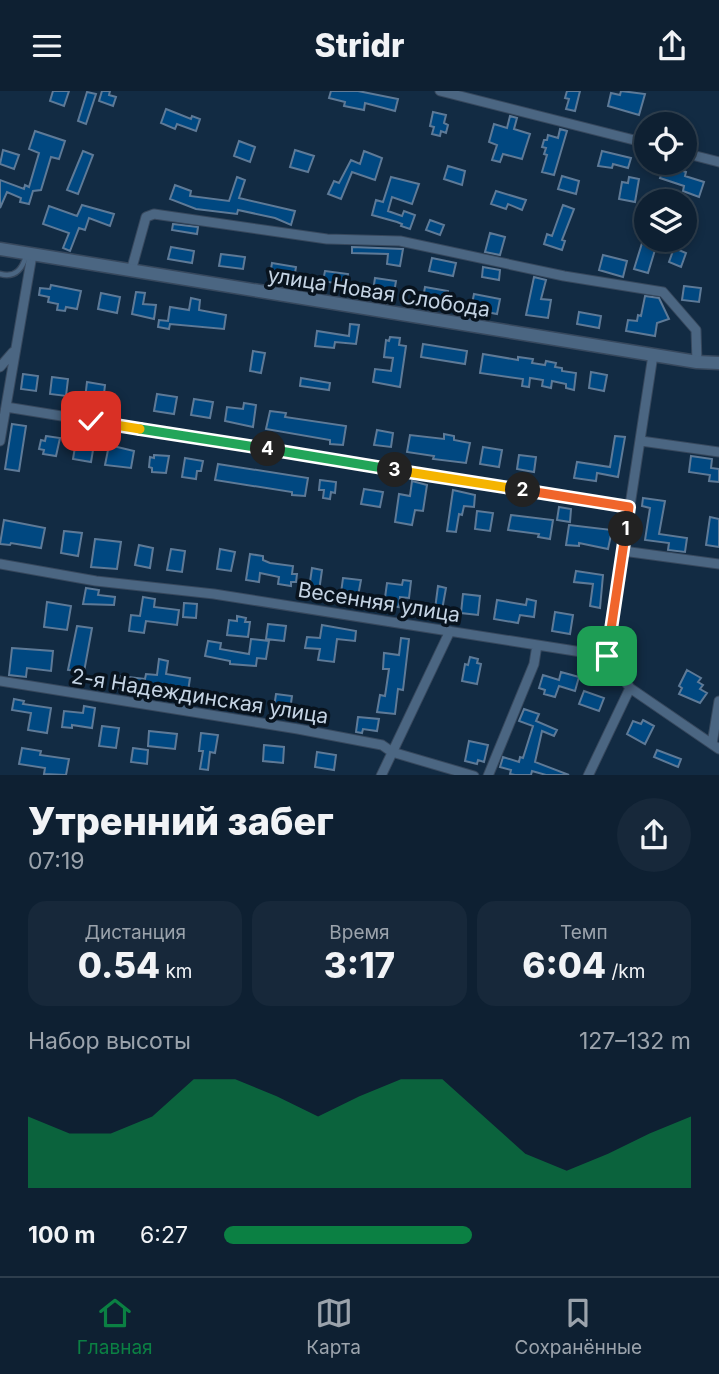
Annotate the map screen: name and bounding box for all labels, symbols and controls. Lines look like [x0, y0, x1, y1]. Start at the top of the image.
text: Stridr [315, 26, 404, 65]
icon: menu [28, 27, 66, 65]
icon: share [653, 27, 691, 65]
map controls [634, 112, 697, 252]
button: locate [634, 112, 697, 175]
button: layers [634, 189, 697, 252]
street label: улица Новая Слобода [266, 262, 492, 322]
pin [61, 391, 121, 451]
icon: check [72, 402, 110, 440]
pin: 4 [250, 431, 286, 467]
text: 4 [261, 437, 274, 460]
pin: 3 [378, 453, 412, 487]
text: 3 [388, 458, 401, 481]
pin: 2 [505, 473, 540, 507]
text: 2 [517, 478, 528, 501]
pin: 1 [608, 511, 644, 547]
text: 1 [621, 517, 630, 540]
street label: Весенняя улица [296, 577, 462, 627]
pin [577, 626, 637, 686]
icon: arrive [588, 637, 626, 675]
street label: 2-я Надеждинская улица [70, 663, 330, 729]
text: Утренний забег [28, 798, 334, 844]
button: share [617, 798, 691, 872]
text: 07:19 [28, 847, 85, 875]
text: Дистанция [84, 921, 186, 944]
text: Время [329, 921, 390, 944]
text: Темп [560, 921, 608, 944]
text: 0.54 [78, 944, 160, 986]
text: 3:17 [324, 944, 395, 986]
text: 6:04 [522, 944, 606, 986]
text: km [160, 960, 193, 983]
text: /km [606, 960, 645, 983]
text: Набор высоты [28, 1027, 191, 1055]
text: 127–132 m [579, 1027, 691, 1055]
text: 100 m [28, 1221, 95, 1249]
text: 6:27 [140, 1221, 188, 1249]
tab: Главная [77, 1294, 153, 1359]
tab: Карта [306, 1294, 361, 1359]
tab: Сохранённые [515, 1294, 642, 1359]

